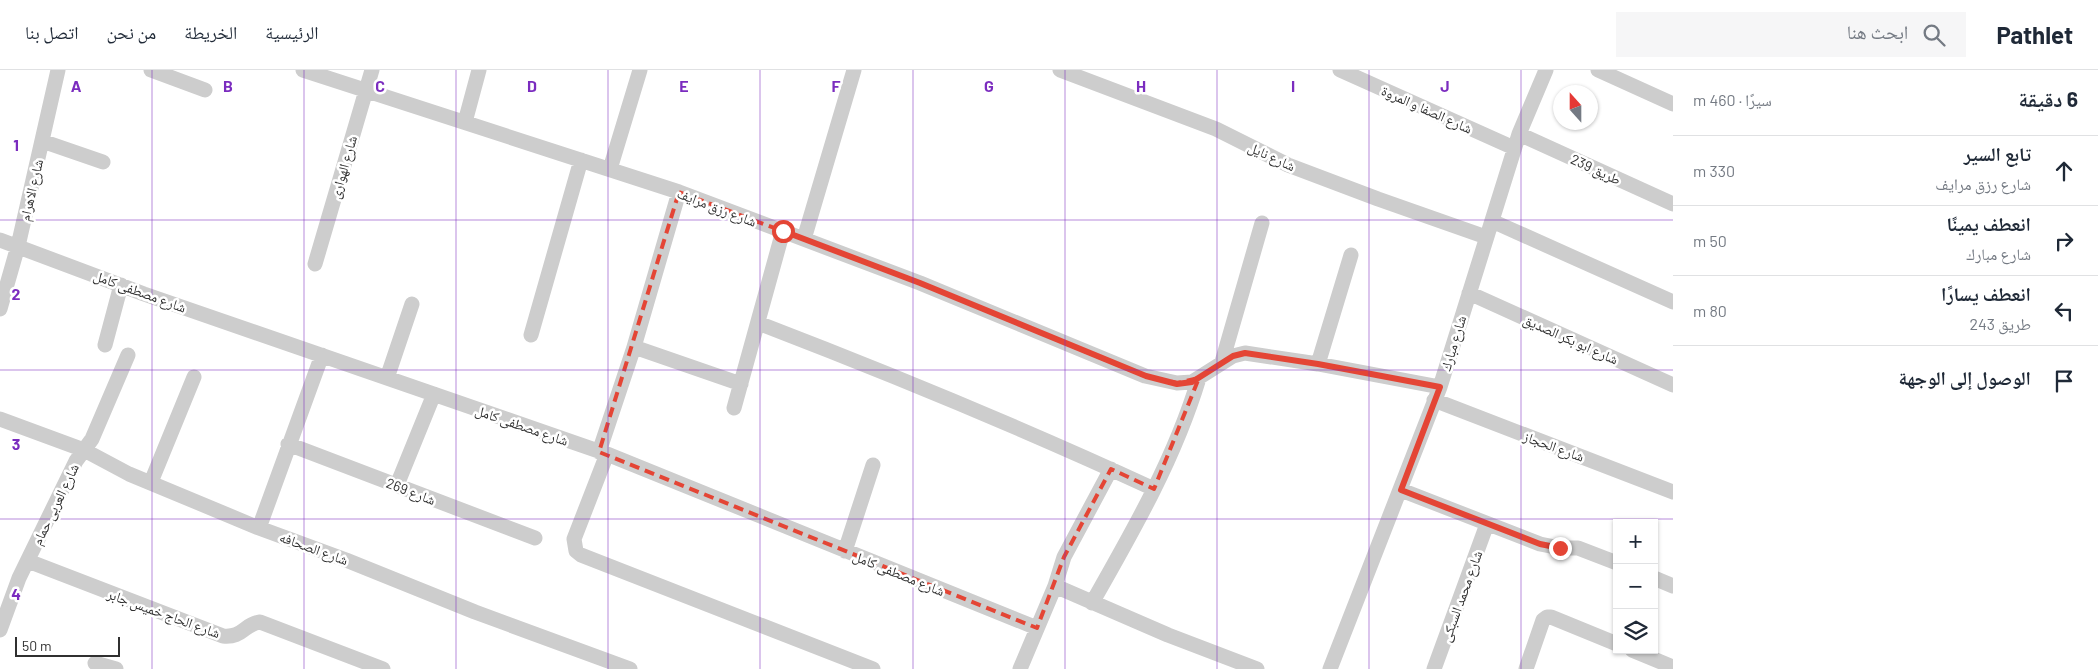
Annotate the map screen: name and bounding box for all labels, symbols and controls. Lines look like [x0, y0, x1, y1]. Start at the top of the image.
search box [1616, 12, 1966, 57]
text: ابحث هنا [1847, 20, 1908, 43]
text: Pathlet [1996, 20, 2073, 49]
text: اتصل بنا [25, 21, 78, 43]
text: من نحن [106, 21, 156, 43]
text: الخريطة [184, 21, 237, 43]
text: الرئيسية [265, 21, 319, 43]
icon: search [1920, 21, 1948, 49]
text: A [71, 76, 82, 95]
text: B [223, 76, 233, 95]
text: C [375, 76, 385, 95]
text: D [527, 76, 537, 95]
text: E [679, 76, 689, 95]
text: F [832, 76, 841, 95]
text: G [984, 76, 994, 95]
text: H [1136, 76, 1146, 95]
text: I [1291, 76, 1295, 95]
text: J [1440, 76, 1450, 95]
street label: شارع الصفا و المروة [1378, 81, 1475, 138]
north arrow [1553, 85, 1598, 130]
text: 6 دقيقة [2018, 86, 2078, 111]
text: سيرًا · 460 m [1693, 90, 1772, 109]
street label: شارع الهوارى [326, 133, 362, 201]
text: 1 [13, 135, 19, 154]
street label: شارع نايل [1245, 138, 1298, 176]
text: تابع السير [1964, 142, 2031, 165]
street label: طريق 239 [1567, 150, 1624, 190]
street label: شارع الاهرام [16, 157, 48, 223]
icon: ahead [2050, 157, 2078, 185]
text: 330 m [1693, 161, 1735, 180]
text: شارع رزق مرايف [1935, 174, 2031, 193]
street label: شارع رزق مرايف [674, 184, 759, 232]
text: انعطف يمينًا [1947, 212, 2031, 235]
route start [772, 220, 795, 243]
icon: right [2050, 227, 2078, 255]
text: 50 m [1693, 231, 1727, 250]
text: شارع مبارك [1966, 244, 2031, 263]
street label: شارع مصطفى كامل [91, 266, 189, 318]
text: انعطف يسارًا [1941, 282, 2031, 305]
text: 2 [12, 284, 21, 303]
icon: left [2050, 297, 2078, 325]
text: 80 m [1693, 301, 1727, 320]
street label: شارع ابو بكر الصديق [1520, 310, 1621, 369]
street label: شارع مبارك [1437, 313, 1471, 373]
text: طريق 243 [1969, 314, 2031, 333]
text: الوصول إلى الوجهة [1898, 366, 2031, 389]
icon: arrive [2050, 367, 2078, 395]
street label: شارع مصطفى كامل [473, 401, 571, 451]
street label: شارع الحجاز [1520, 427, 1587, 467]
text: 3 [12, 434, 20, 453]
street label: شارع العربى حمام [28, 460, 84, 548]
street label: شارع 269 [383, 474, 438, 510]
map controls [1613, 519, 1658, 654]
button: + [1613, 519, 1658, 564]
street label: شارع الصحافه [277, 528, 351, 570]
route end [1549, 537, 1572, 560]
street label: شارع مصطفى كامل [850, 547, 947, 601]
street label: شارع محمد السبكى [1437, 548, 1487, 645]
button: − [1613, 564, 1658, 609]
text: 4 [11, 584, 21, 603]
street label: شارع الحاج خميس جابر [104, 584, 223, 643]
button: layers [1613, 609, 1658, 654]
scale bar [15, 634, 120, 657]
text: 50 m [22, 637, 51, 654]

